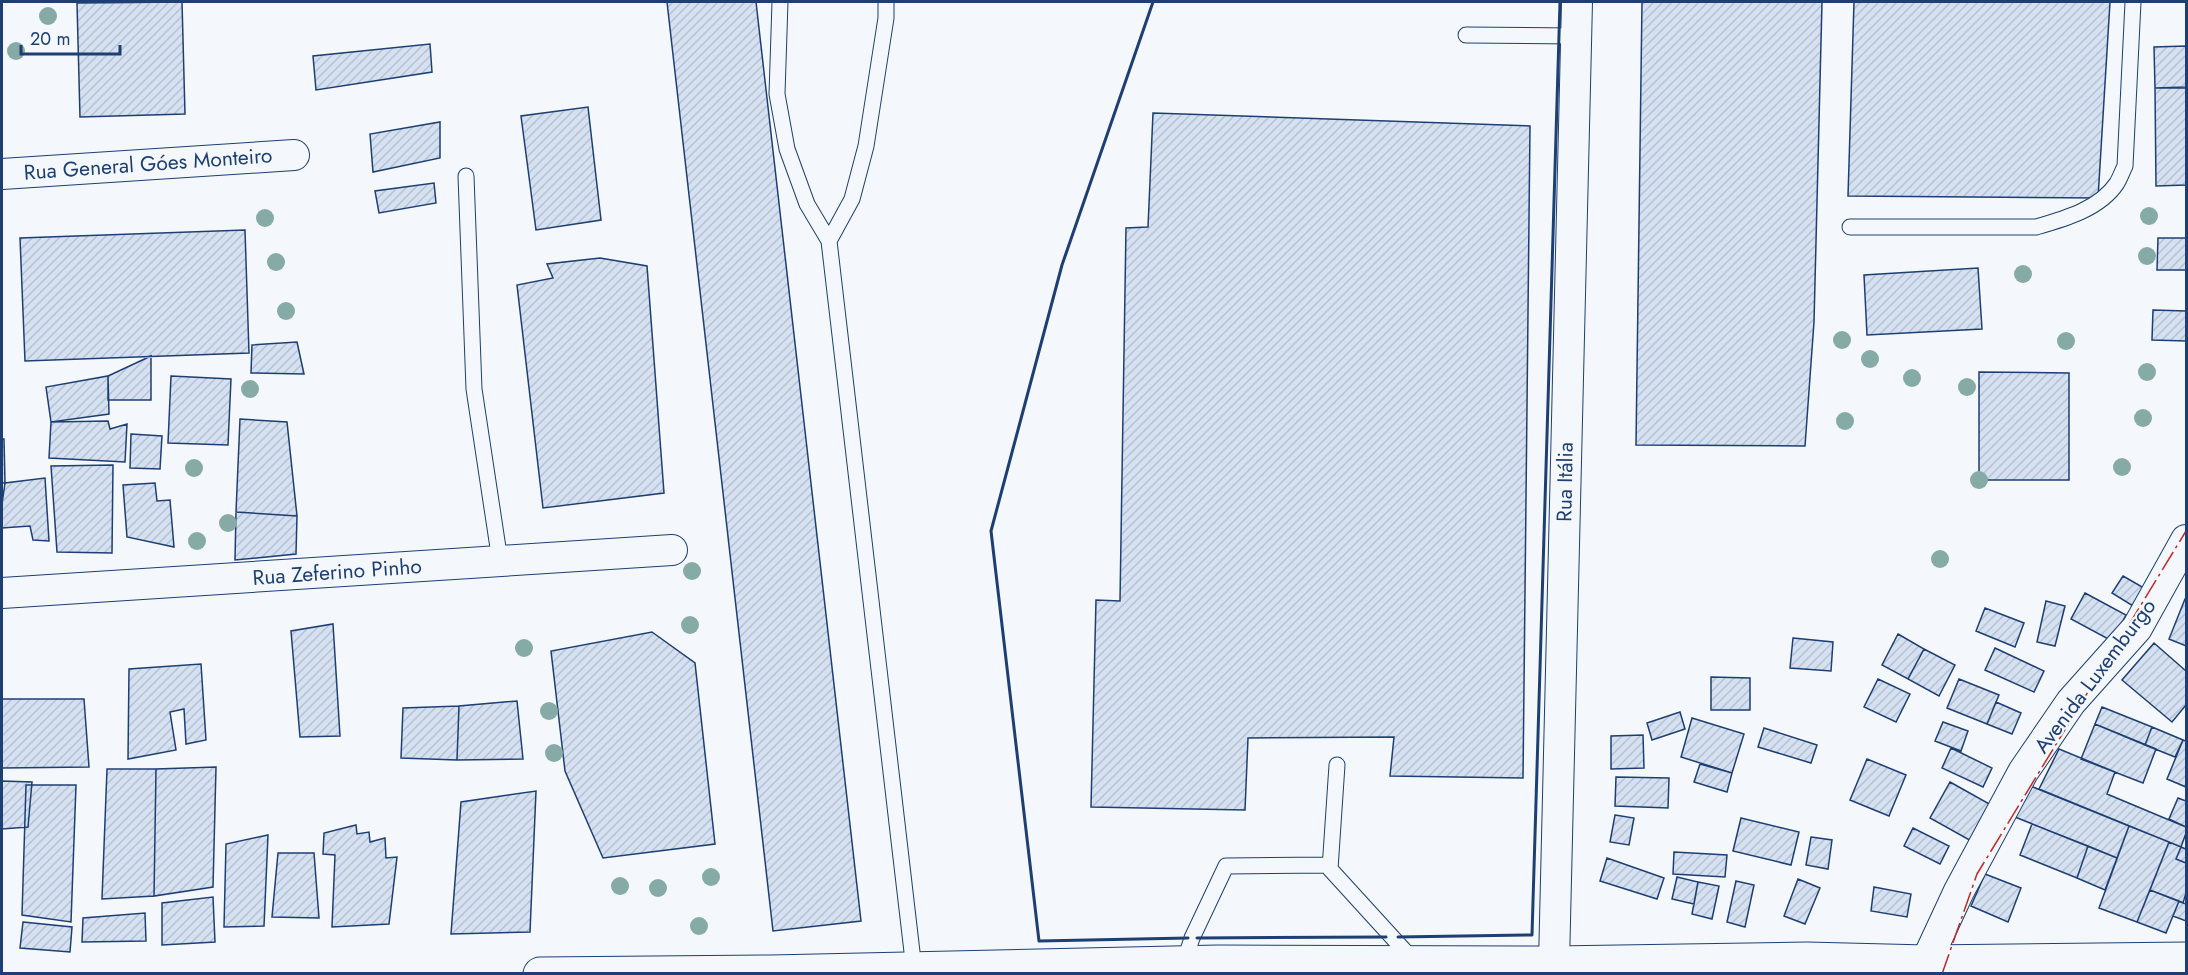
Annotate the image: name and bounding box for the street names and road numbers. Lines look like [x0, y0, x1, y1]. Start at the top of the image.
street label: Rua General Góes Monteiro [23, 140, 273, 188]
street label: Rua Itália [1549, 442, 1581, 522]
street label: Rua Zeferino Pinho [251, 551, 423, 593]
street label: Avenida Luxemburgo [2027, 593, 2163, 759]

